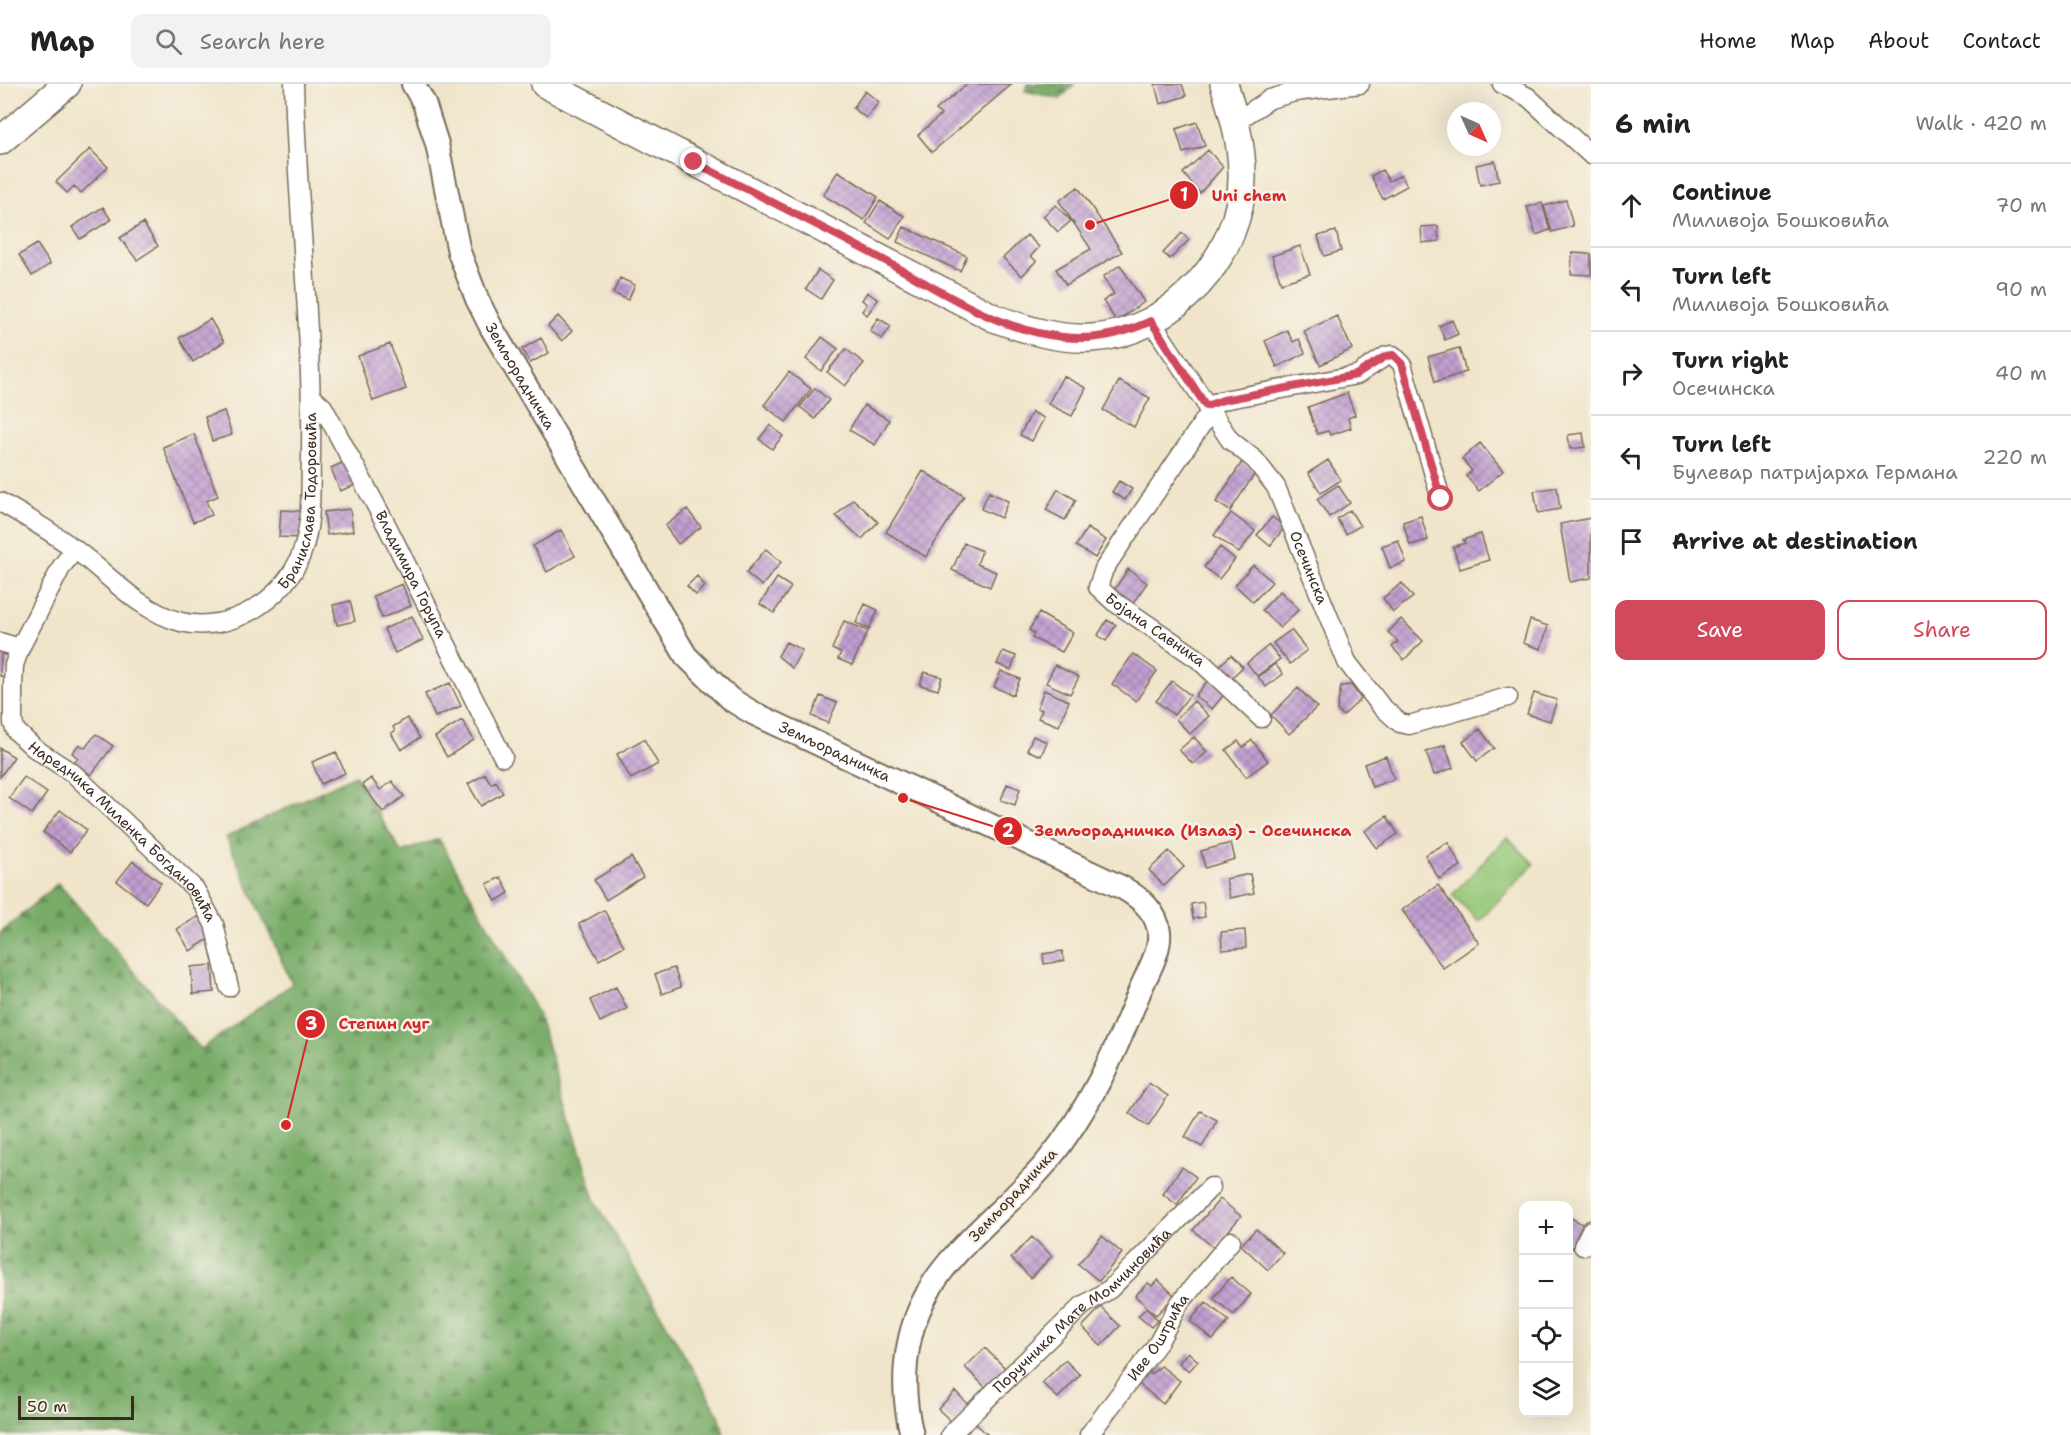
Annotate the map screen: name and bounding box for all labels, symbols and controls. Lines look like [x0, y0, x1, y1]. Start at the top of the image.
search box [131, 14, 551, 68]
text: Map [30, 22, 95, 60]
icon: search [152, 25, 185, 58]
text: Search here [200, 27, 325, 56]
text: Home [1699, 27, 1757, 55]
text: Map [1790, 27, 1835, 55]
text: About [1868, 27, 1929, 55]
text: Contact [1962, 27, 2041, 55]
north arrow [1447, 102, 1501, 156]
text: 6 min [1615, 106, 1691, 141]
text: Walk · 420 m [1915, 110, 2047, 136]
route end [680, 148, 706, 174]
callout: Uni chem [1169, 178, 1298, 212]
text: Continue [1672, 178, 1772, 207]
text: 1 [1180, 183, 1188, 207]
text: Uni chem [1212, 185, 1287, 206]
icon: ahead [1615, 189, 1648, 222]
text: 70 m [1995, 192, 2047, 218]
text: Миливоја Бошковића [1672, 207, 1889, 233]
text: Turn left [1672, 262, 1771, 291]
icon: left [1615, 273, 1648, 306]
text: 90 m [1995, 276, 2047, 302]
text: Миливоја Бошковића [1672, 291, 1889, 317]
street label: Земљорадничка [481, 319, 560, 434]
text: Turn right [1672, 346, 1789, 375]
icon: right [1615, 357, 1648, 390]
text: 40 m [1995, 360, 2047, 386]
text: Осечинска [1672, 375, 1775, 401]
street label: Бранислава Тодоровића [273, 412, 321, 594]
text: Turn left [1672, 430, 1771, 459]
icon: left [1615, 441, 1648, 474]
text: 220 m [1983, 444, 2047, 470]
text: Булевар патријарха Германа [1672, 459, 1958, 485]
route start [1427, 485, 1453, 511]
street label: Владимира Горупа [371, 507, 452, 642]
icon: arrive [1615, 525, 1648, 558]
text: Arrive at destination [1672, 527, 1918, 556]
street label: Осечинска [1285, 528, 1333, 608]
street label: Бојана Савника [1101, 588, 1210, 671]
button: Save [1615, 600, 1825, 660]
button: Share [1837, 600, 2047, 660]
street label: Земљорадничка [776, 717, 894, 787]
street label: Наредника Миленка Богдановића [23, 737, 221, 926]
callout: Земљорадничка (Излаз) - Осечинска [993, 814, 1364, 848]
text: 2 [1002, 819, 1015, 843]
text: Земљорадничка (Излаз) - Осечинска [1035, 820, 1352, 841]
callout: Степин луг [296, 1007, 441, 1041]
text: 3 [305, 1012, 317, 1036]
text: Степин луг [338, 1013, 430, 1034]
street label: Земљорадничка [964, 1143, 1062, 1246]
map controls [1519, 1201, 1573, 1417]
button: + [1519, 1201, 1573, 1255]
street label: Поручника Мате Момчиновића [989, 1223, 1176, 1397]
button: − [1519, 1255, 1573, 1309]
street label: Иве Оштрића [1123, 1289, 1194, 1385]
button: locate [1519, 1309, 1573, 1363]
button: layers [1519, 1363, 1573, 1417]
scale bar [18, 1393, 134, 1420]
text: 50 m [27, 1396, 67, 1417]

